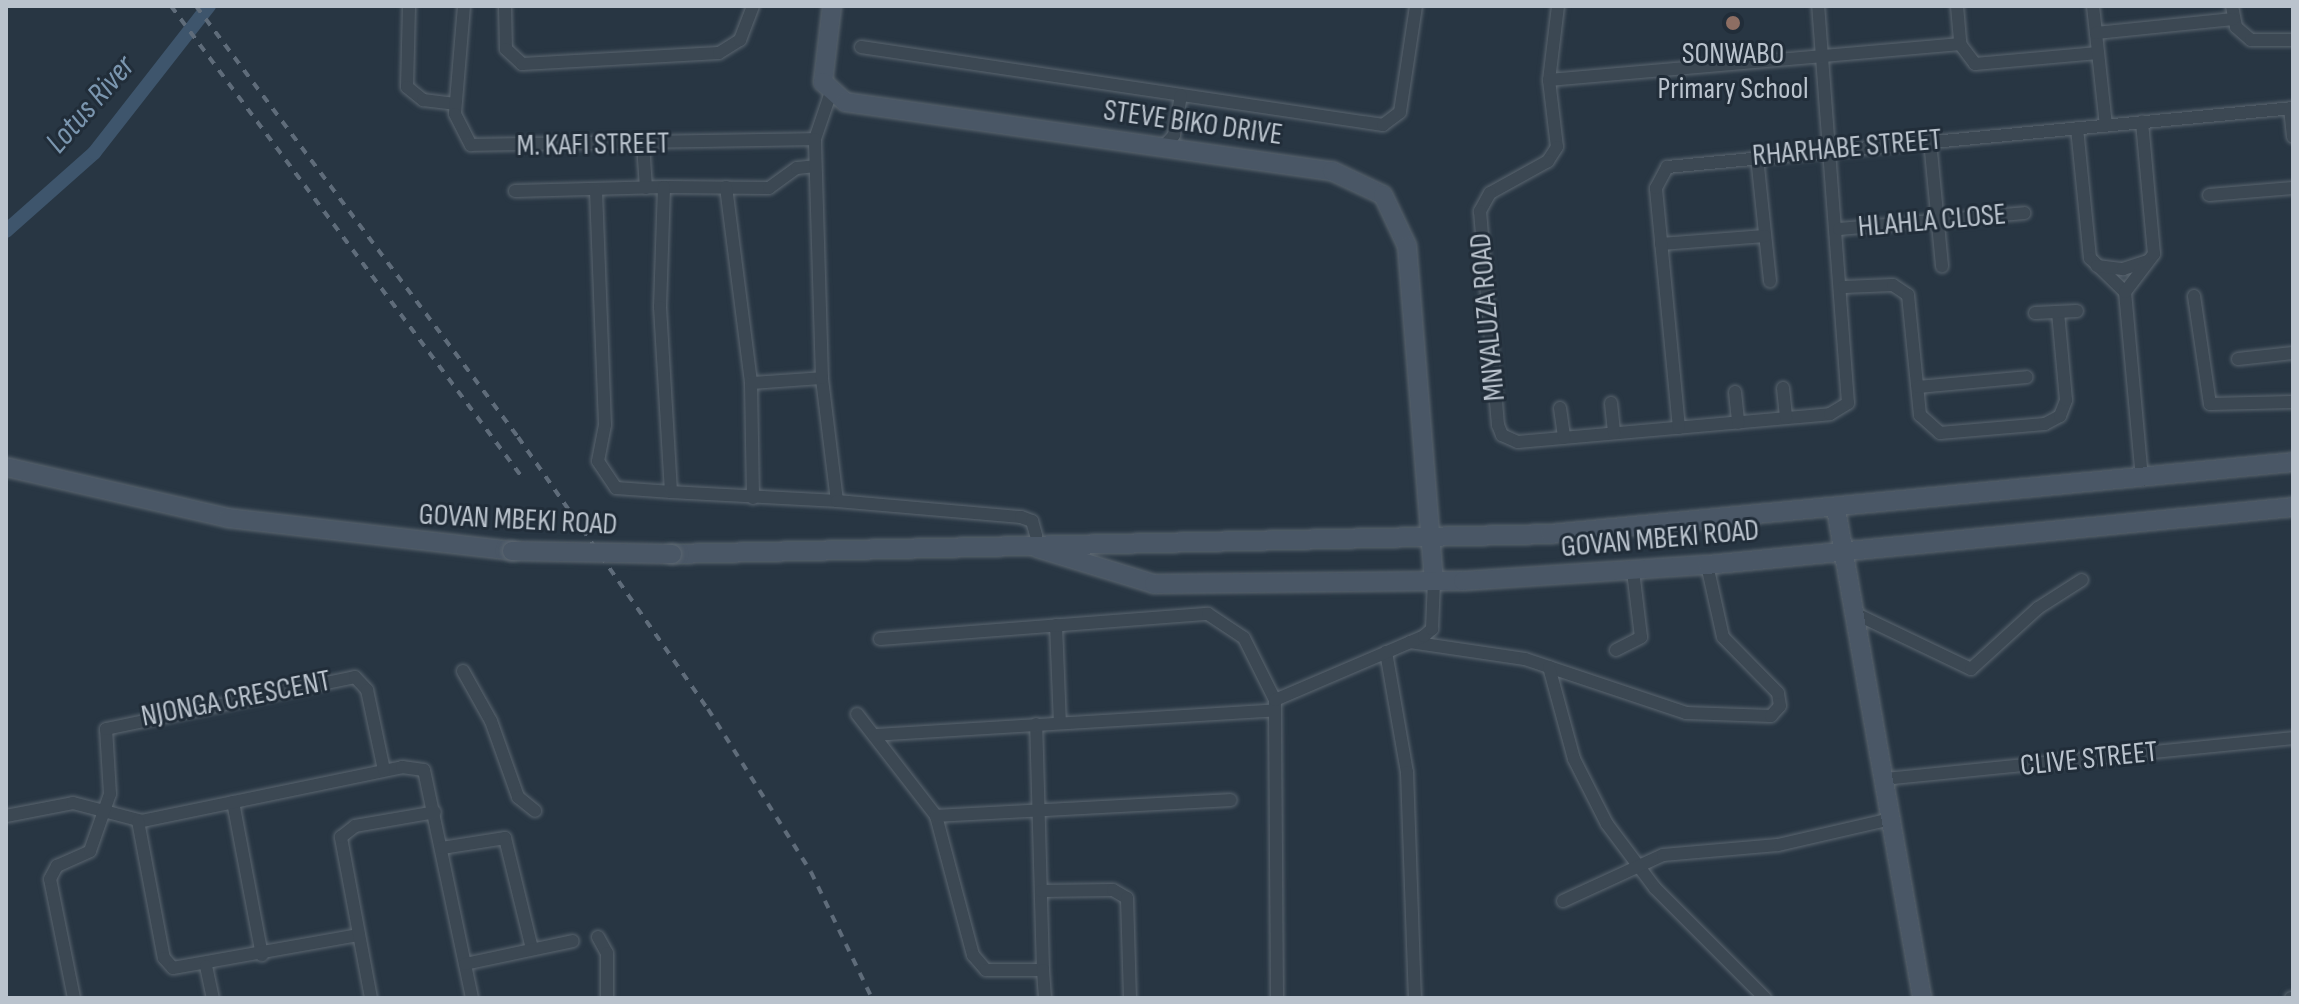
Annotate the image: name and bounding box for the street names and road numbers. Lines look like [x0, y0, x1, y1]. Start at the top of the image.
street label: STEVE BIKO DRIVE [1101, 93, 1285, 153]
street label: RHARHABE STREET [1751, 122, 1943, 174]
street label: M. KAFI STREET [516, 126, 670, 164]
street label: HLAHLA CLOSE [1856, 197, 2008, 245]
street label: MNYALUZA ROAD [1463, 231, 1513, 403]
street label: GOVAN MBEKI ROAD [418, 497, 618, 543]
street label: GOVAN MBEKI ROAD [1559, 512, 1761, 566]
street label: NJONGA CRESCENT [138, 663, 334, 735]
street label: CLIVE STREET [2019, 734, 2159, 784]

